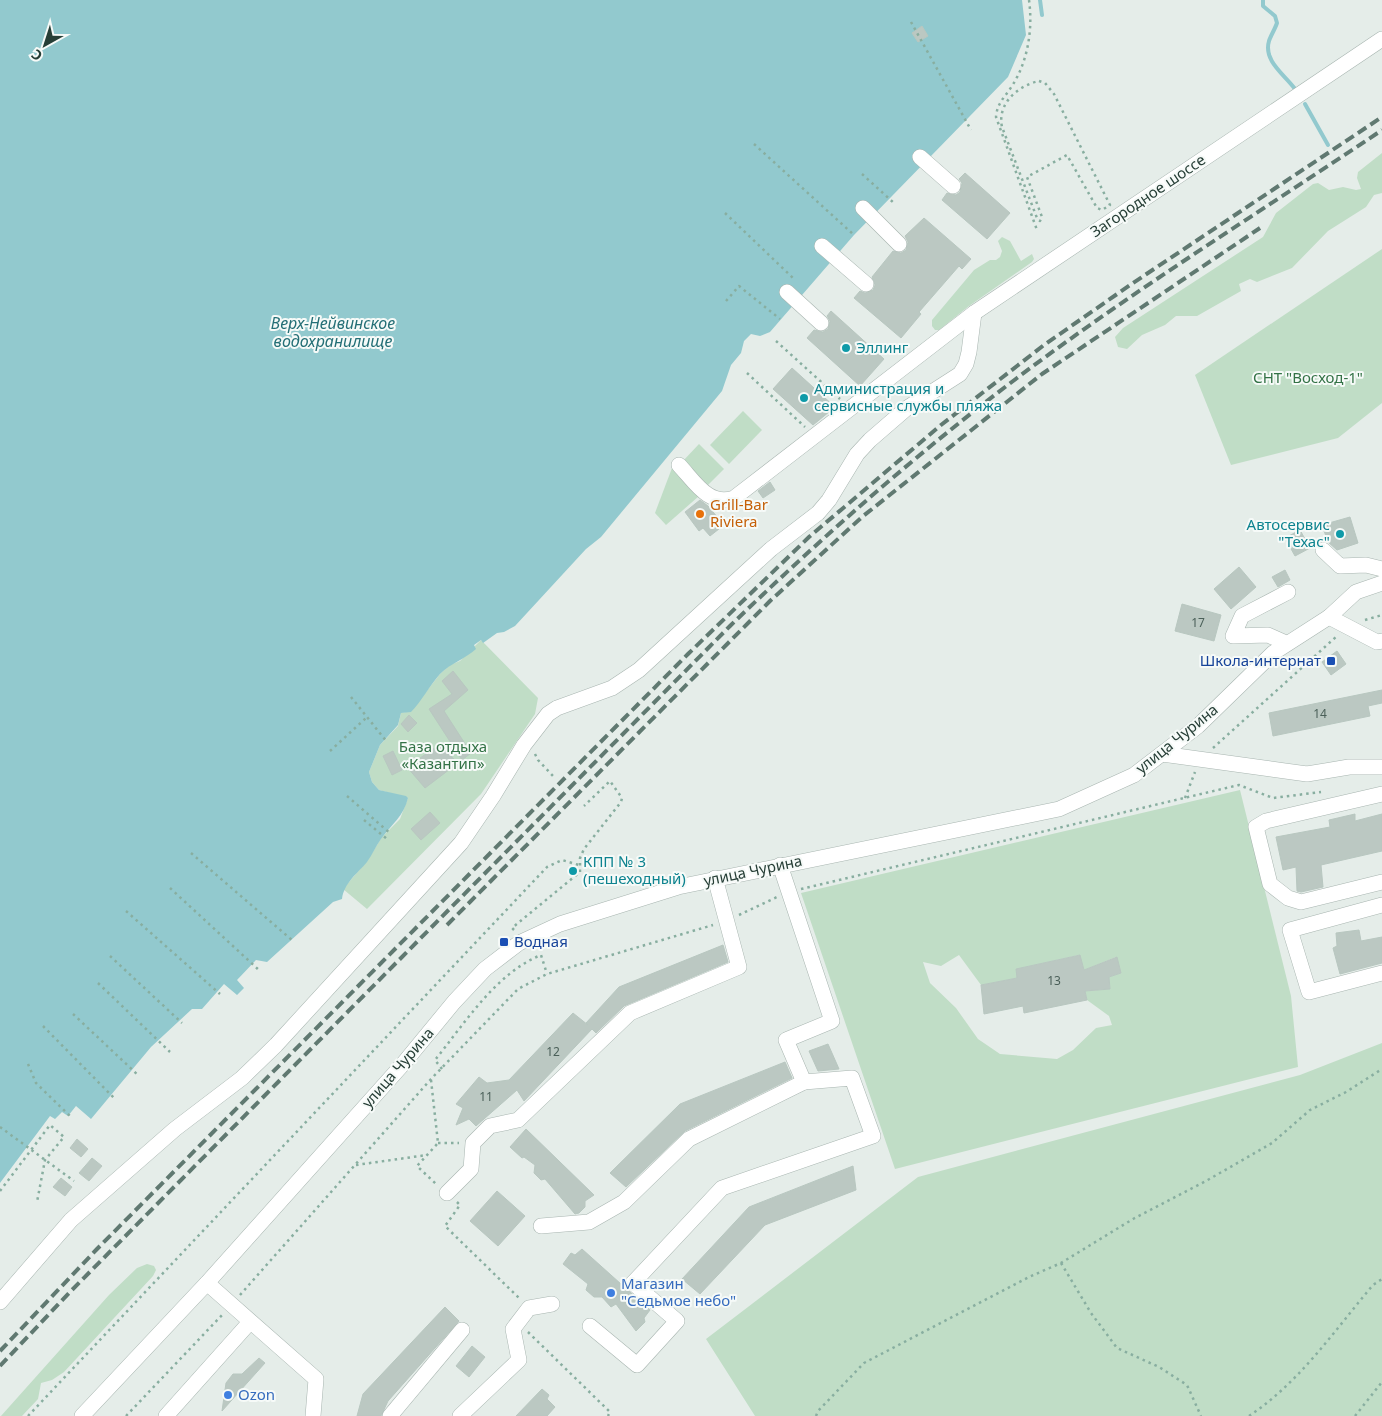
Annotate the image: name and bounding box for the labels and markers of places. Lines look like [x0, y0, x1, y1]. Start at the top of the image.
place label: Эллинг [856, 337, 909, 357]
marker: Эллинг [840, 342, 852, 354]
place label: Администрация и сервисные службы пляжа [814, 378, 1002, 415]
marker: Администрация и сервисные службы пляжа [798, 392, 810, 404]
place label: Grill-Bar Riviera [710, 494, 768, 531]
marker: Grill-Bar Riviera [694, 508, 706, 520]
place label: Автосервис "Техас" [1247, 514, 1330, 551]
marker: Автосервис "Техас" [1334, 528, 1346, 540]
place label: Школа-интернат [1200, 650, 1321, 670]
marker: Школа-интернат [1325, 655, 1337, 667]
place label: КПП № 3 (пешеходный) [583, 851, 686, 888]
marker: КПП № 3 (пешеходный) [567, 865, 579, 877]
place label: Водная [514, 931, 568, 951]
marker: Водная [498, 936, 510, 948]
place label: Магазин "Седьмое небо" [621, 1273, 736, 1310]
marker: Магазин "Седьмое небо" [605, 1287, 617, 1299]
place label: Ozon [238, 1384, 275, 1404]
marker: Ozon [222, 1389, 234, 1401]

